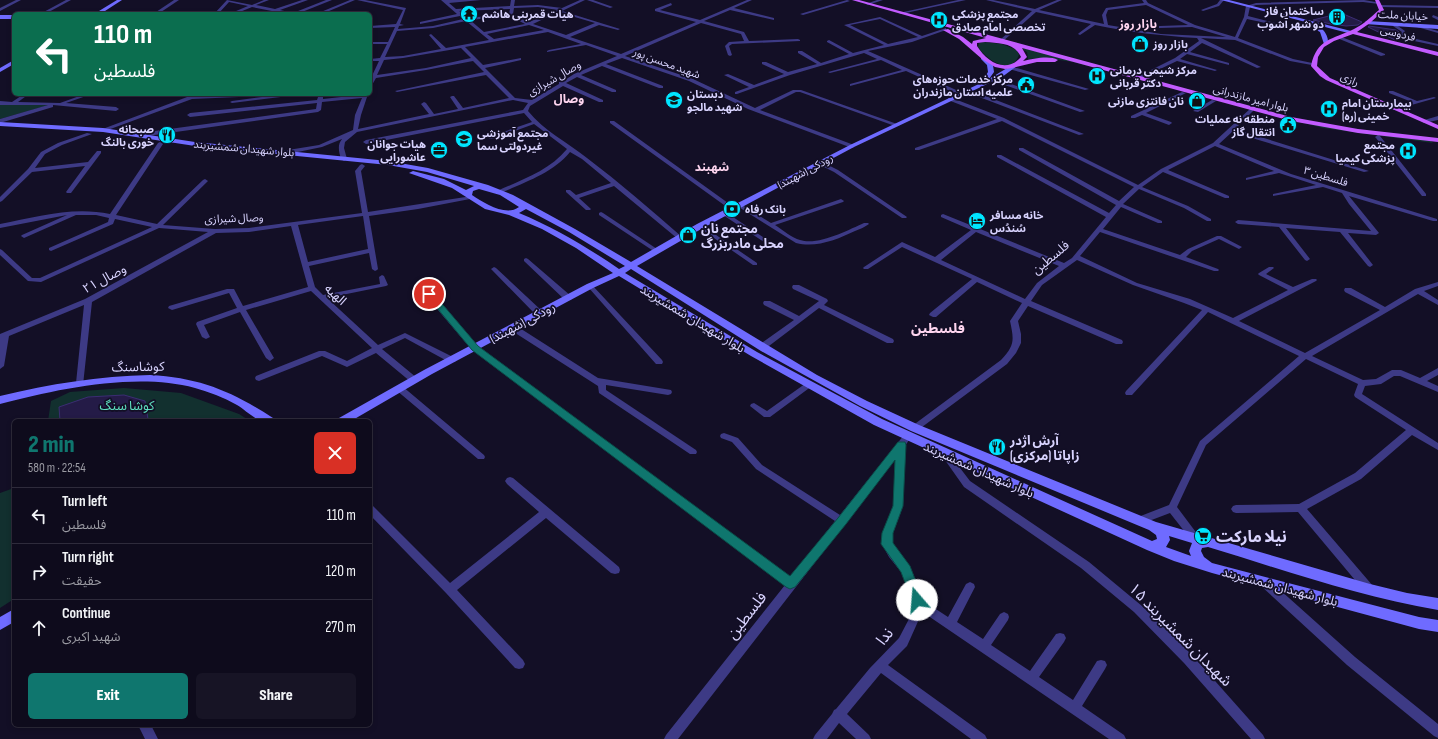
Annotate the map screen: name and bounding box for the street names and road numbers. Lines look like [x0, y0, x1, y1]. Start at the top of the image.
street label: خیابان ملت [1378, 8, 1429, 23]
street label: فردوسی [1379, 23, 1417, 44]
street label: شهید محسن پور [630, 45, 702, 83]
street label: وصال شیرازی [525, 57, 583, 99]
street label: رازی [1339, 70, 1361, 89]
street label: بلوار امیر مازندرانی [1212, 82, 1290, 115]
street label: بلوار شهیدان شمشیربند [193, 138, 295, 159]
street label: رودکی (شهبند) [775, 151, 835, 192]
street label: فلسطین ۳ [1302, 164, 1350, 189]
street label: وصال شیرازی [204, 211, 264, 226]
street label: فلسطین [1029, 237, 1073, 278]
street label: وصال ۲۱ [80, 261, 129, 297]
street label: الهیه [321, 281, 350, 309]
street label: بلوار شهیدان شمشیربند [637, 281, 748, 356]
street label: رودکی (شهبند) [487, 299, 558, 347]
street label: کوشاسنگ [111, 359, 165, 375]
street label: بلوار شهیدان شمشیربند [921, 438, 1036, 501]
street label: بلوار شهیدان شمشیربند [1220, 564, 1339, 610]
street label: ۱۵ شهیدان شمشیربند [1124, 579, 1236, 691]
street label: فلسطین [723, 589, 771, 643]
street label: ندا [873, 625, 898, 649]

